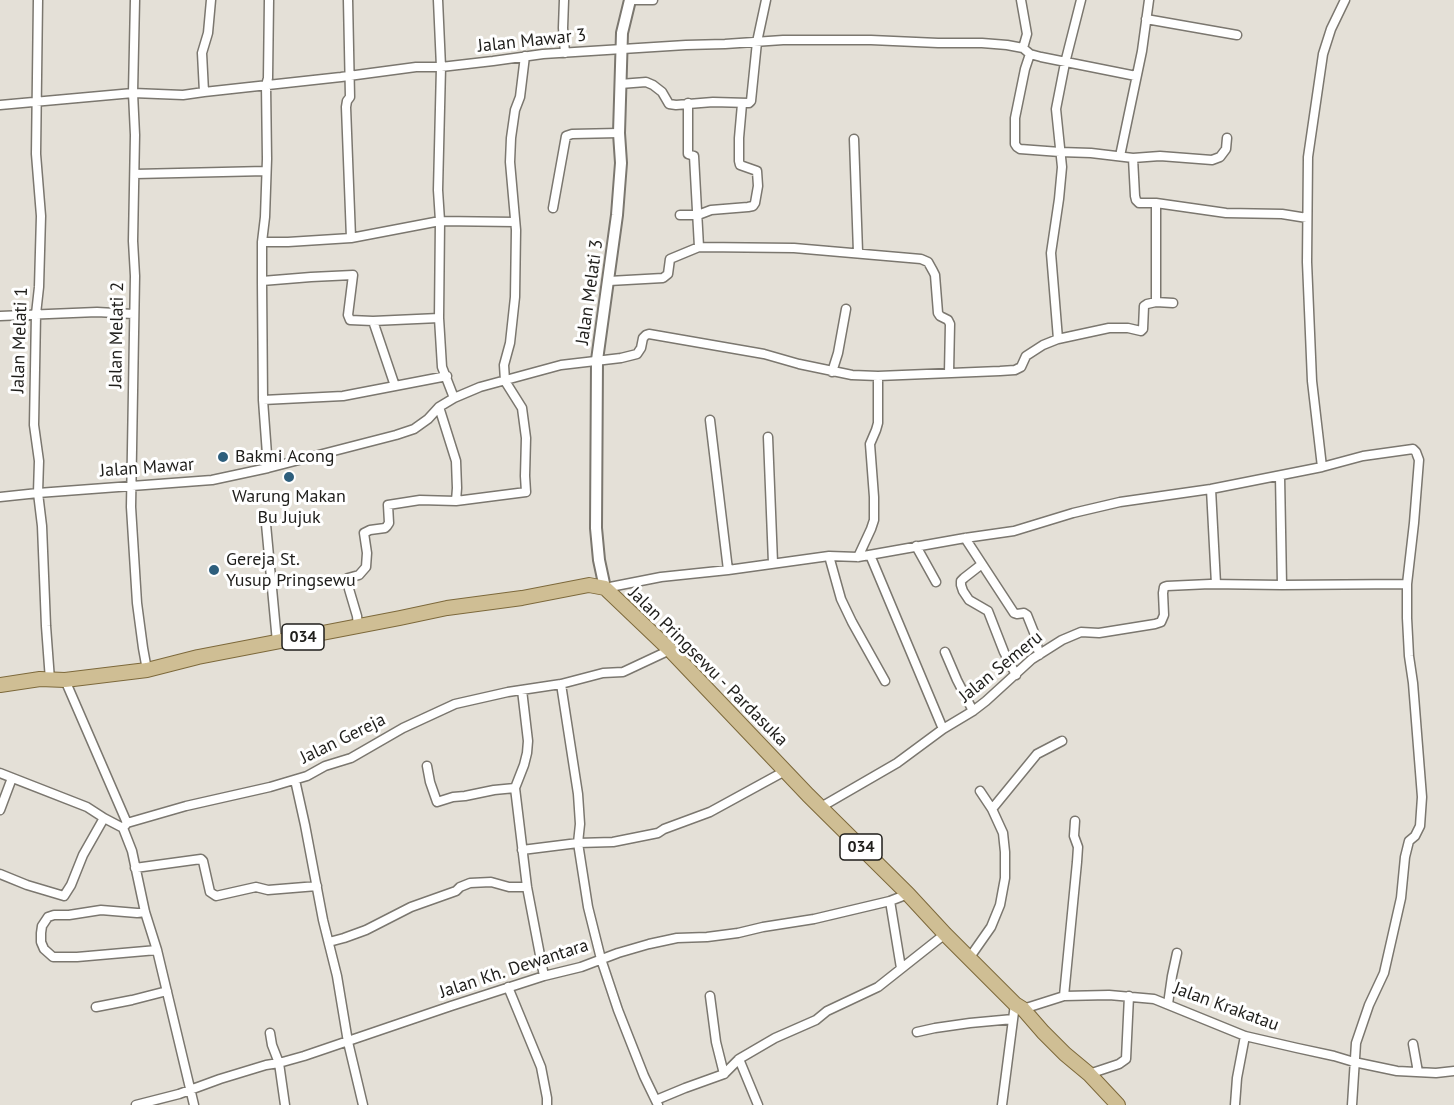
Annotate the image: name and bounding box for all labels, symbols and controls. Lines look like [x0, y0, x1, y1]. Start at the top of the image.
street label: Jalan Mawar 3 [477, 25, 587, 57]
street label: Jalan Melati 3 [572, 238, 608, 346]
street label: Jalan Melati 2 [105, 282, 129, 388]
street label: Jalan Melati 1 [7, 287, 33, 393]
place label: Bakmi Acong [235, 446, 334, 468]
marker: Bakmi Acong [216, 450, 230, 464]
street label: Jalan Mawar [99, 454, 195, 482]
marker: Warung Makan Bu Jujuk [282, 470, 296, 484]
place label: Warung Makan Bu Jujuk [232, 486, 346, 528]
place label: Gereja St. Yusup Pringsewu [226, 549, 356, 592]
marker: Gereja St. Yusup Pringsewu [207, 563, 221, 577]
street label: Jalan Pringsewu - Pardasuka [624, 583, 792, 751]
road number: 034 [282, 624, 324, 650]
street label: Jalan Semeru [955, 627, 1047, 707]
street label: Jalan Gereja [297, 709, 389, 769]
road number: 034 [840, 834, 882, 860]
street label: Jalan Kh. Dewantara [437, 935, 591, 1003]
street label: Jalan Krakatau [1170, 978, 1282, 1036]

